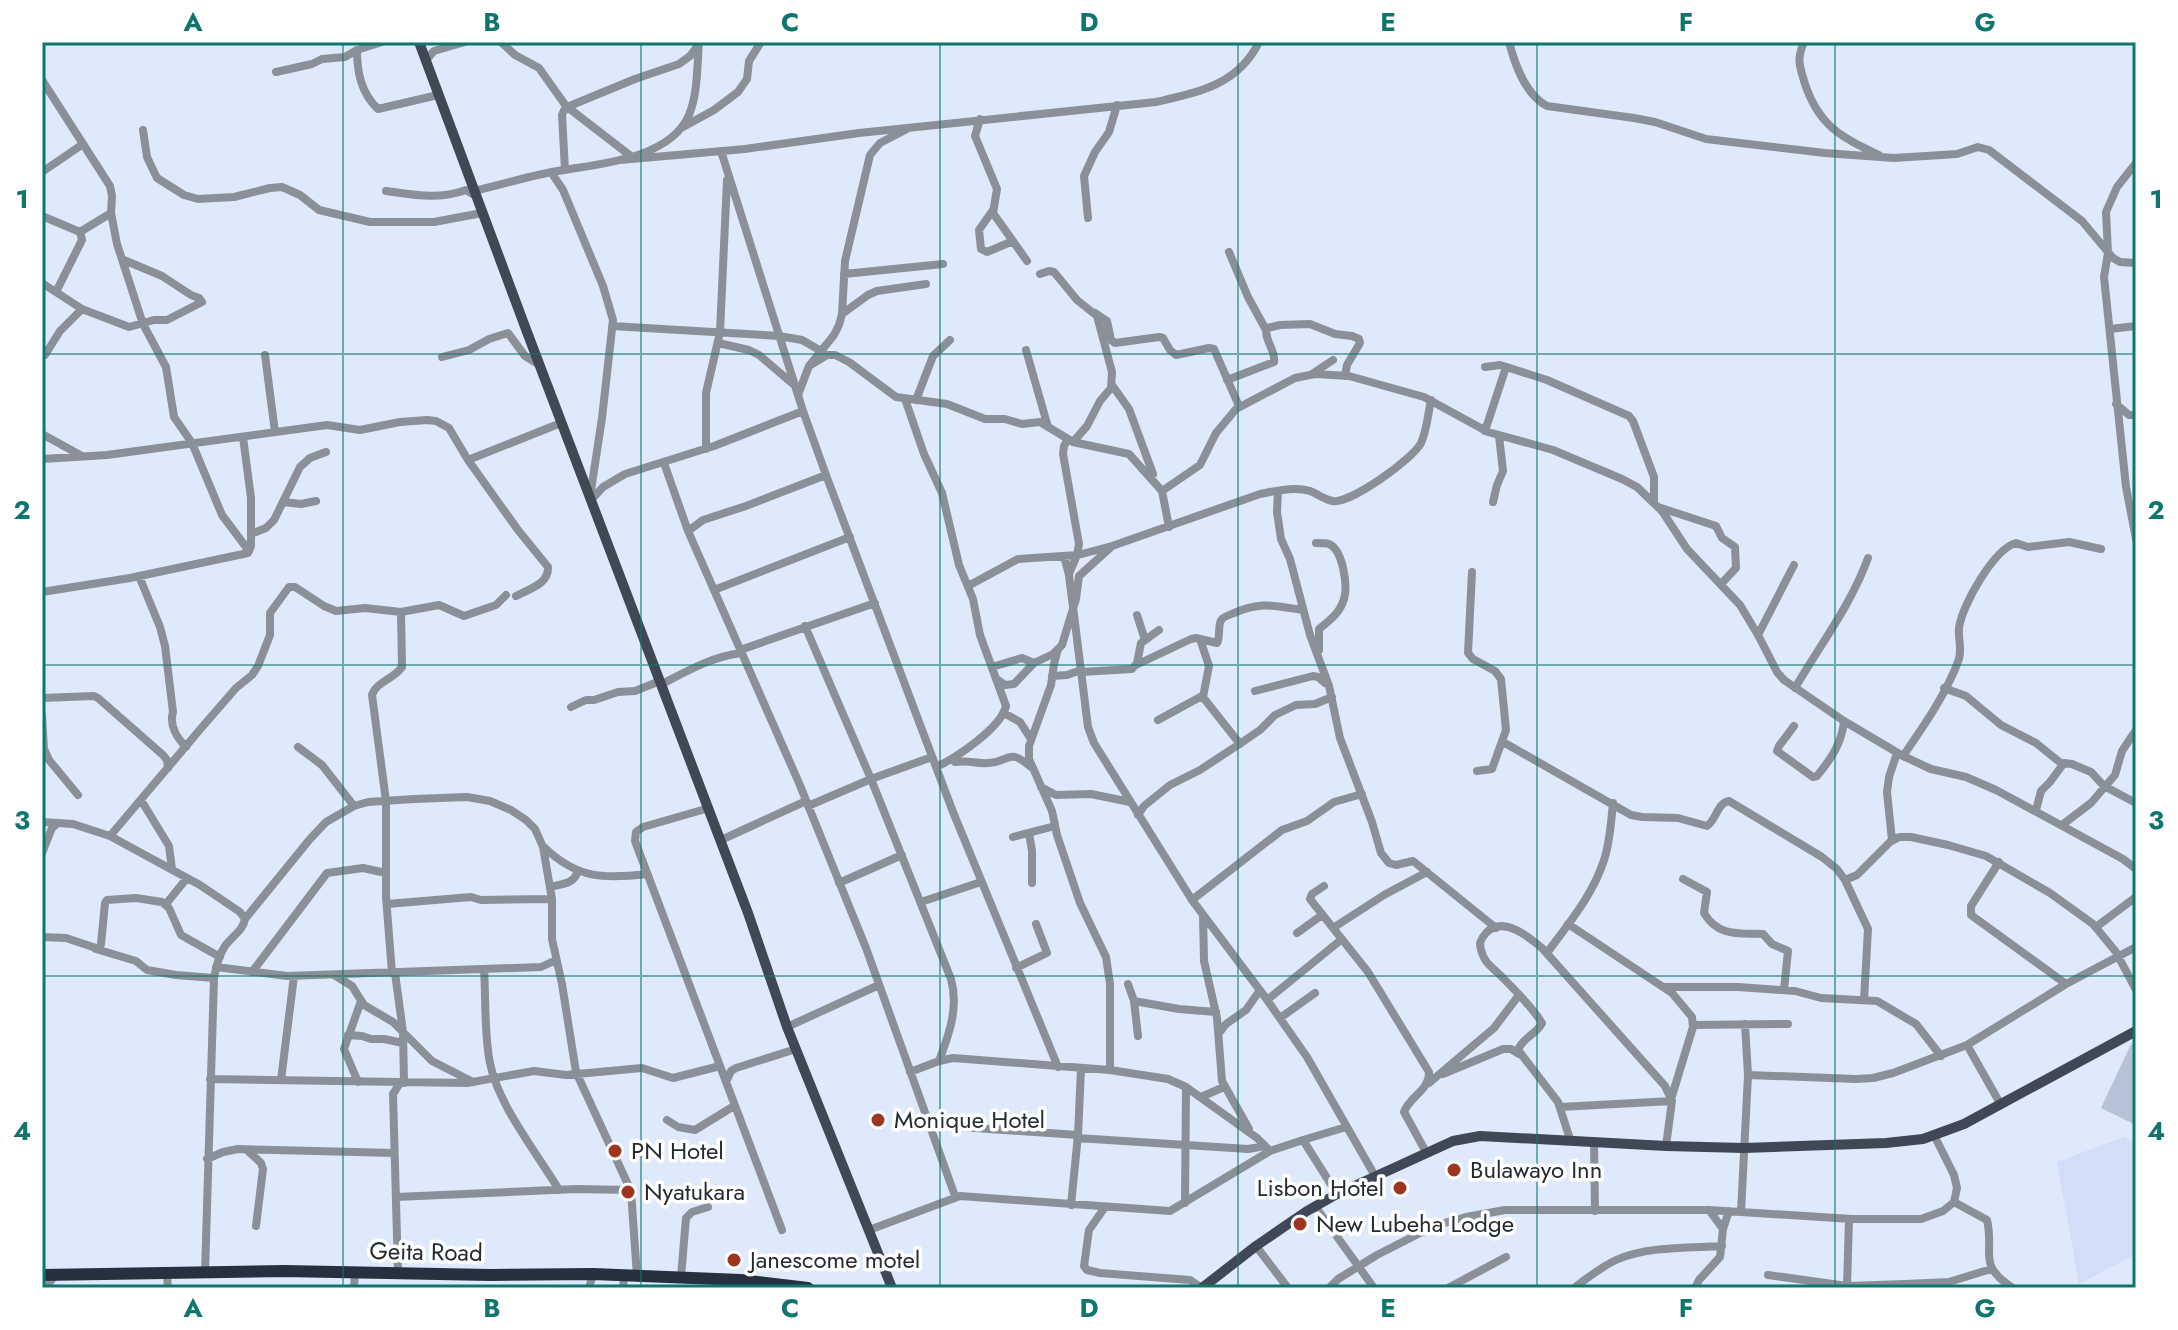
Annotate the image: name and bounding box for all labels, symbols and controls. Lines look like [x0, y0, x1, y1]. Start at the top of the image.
text: A [182, 3, 203, 41]
text: B [483, 3, 501, 41]
text: C [781, 3, 799, 41]
text: D [1079, 3, 1099, 41]
text: E [1380, 3, 1396, 41]
text: F [1679, 3, 1693, 41]
text: G [1974, 3, 1996, 41]
text: 1 [15, 180, 29, 218]
text: 1 [2149, 180, 2163, 218]
text: 2 [13, 491, 31, 529]
text: 2 [2147, 491, 2165, 529]
text: 3 [14, 801, 30, 839]
text: 3 [2148, 801, 2164, 839]
place label: Monique Hotel [894, 1102, 1045, 1137]
marker: Monique Hotel [869, 1111, 887, 1129]
text: 4 [13, 1112, 31, 1150]
text: 4 [2147, 1112, 2165, 1150]
place label: PN Hotel [631, 1133, 724, 1168]
marker: PN Hotel [606, 1142, 624, 1160]
place label: Bulawayo Inn [1470, 1152, 1602, 1187]
marker: Bulawayo Inn [1445, 1161, 1463, 1179]
place label: Lisbon Hotel [1257, 1170, 1384, 1205]
place label: Nyatukara [644, 1174, 745, 1209]
marker: Lisbon Hotel [1391, 1179, 1409, 1197]
marker: Nyatukara [619, 1183, 637, 1201]
place label: New Lubeha Lodge [1316, 1206, 1514, 1241]
marker: New Lubeha Lodge [1291, 1215, 1309, 1233]
street label: Geita Road [369, 1233, 483, 1270]
place label: Janescome motel [747, 1242, 920, 1277]
marker: Janescome motel [725, 1251, 743, 1269]
text: A [182, 1289, 203, 1327]
text: B [483, 1289, 501, 1327]
text: C [781, 1289, 799, 1327]
text: D [1079, 1289, 1099, 1327]
text: E [1380, 1289, 1396, 1327]
text: F [1679, 1289, 1693, 1327]
text: G [1974, 1289, 1996, 1327]

